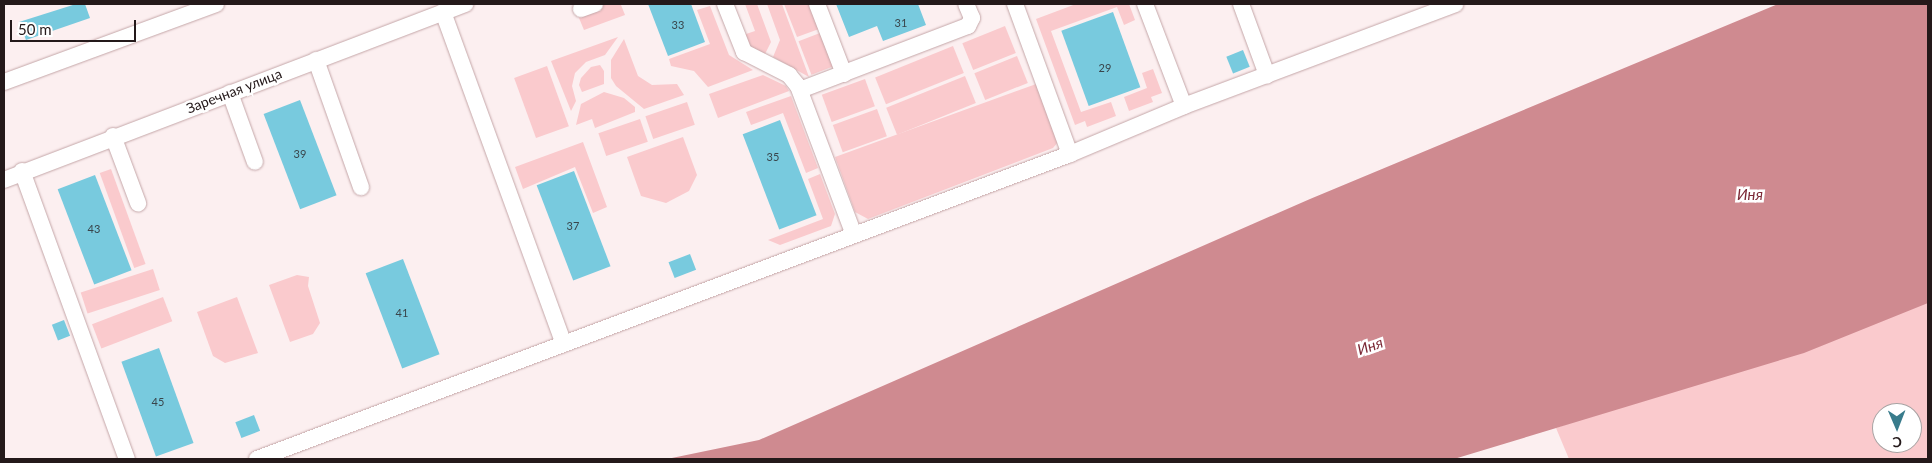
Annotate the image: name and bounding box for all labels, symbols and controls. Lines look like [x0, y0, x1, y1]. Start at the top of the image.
scale bar [12, 10, 139, 42]
house number: 31 [895, 16, 907, 30]
house number: 33 [672, 18, 684, 32]
text: 50 m [18, 20, 52, 38]
house number: 29 [1099, 61, 1111, 75]
street label: Заречная улица [184, 65, 284, 117]
house number: 39 [294, 147, 306, 161]
house number: 35 [767, 150, 779, 164]
water label: Иня [1737, 186, 1763, 204]
house number: 37 [567, 219, 579, 233]
house number: 43 [88, 222, 100, 236]
house number: 41 [396, 306, 408, 320]
water label: Иня [1355, 333, 1385, 359]
house number: 45 [152, 395, 164, 409]
north arrow [1872, 403, 1922, 453]
text: С [1892, 434, 1902, 451]

